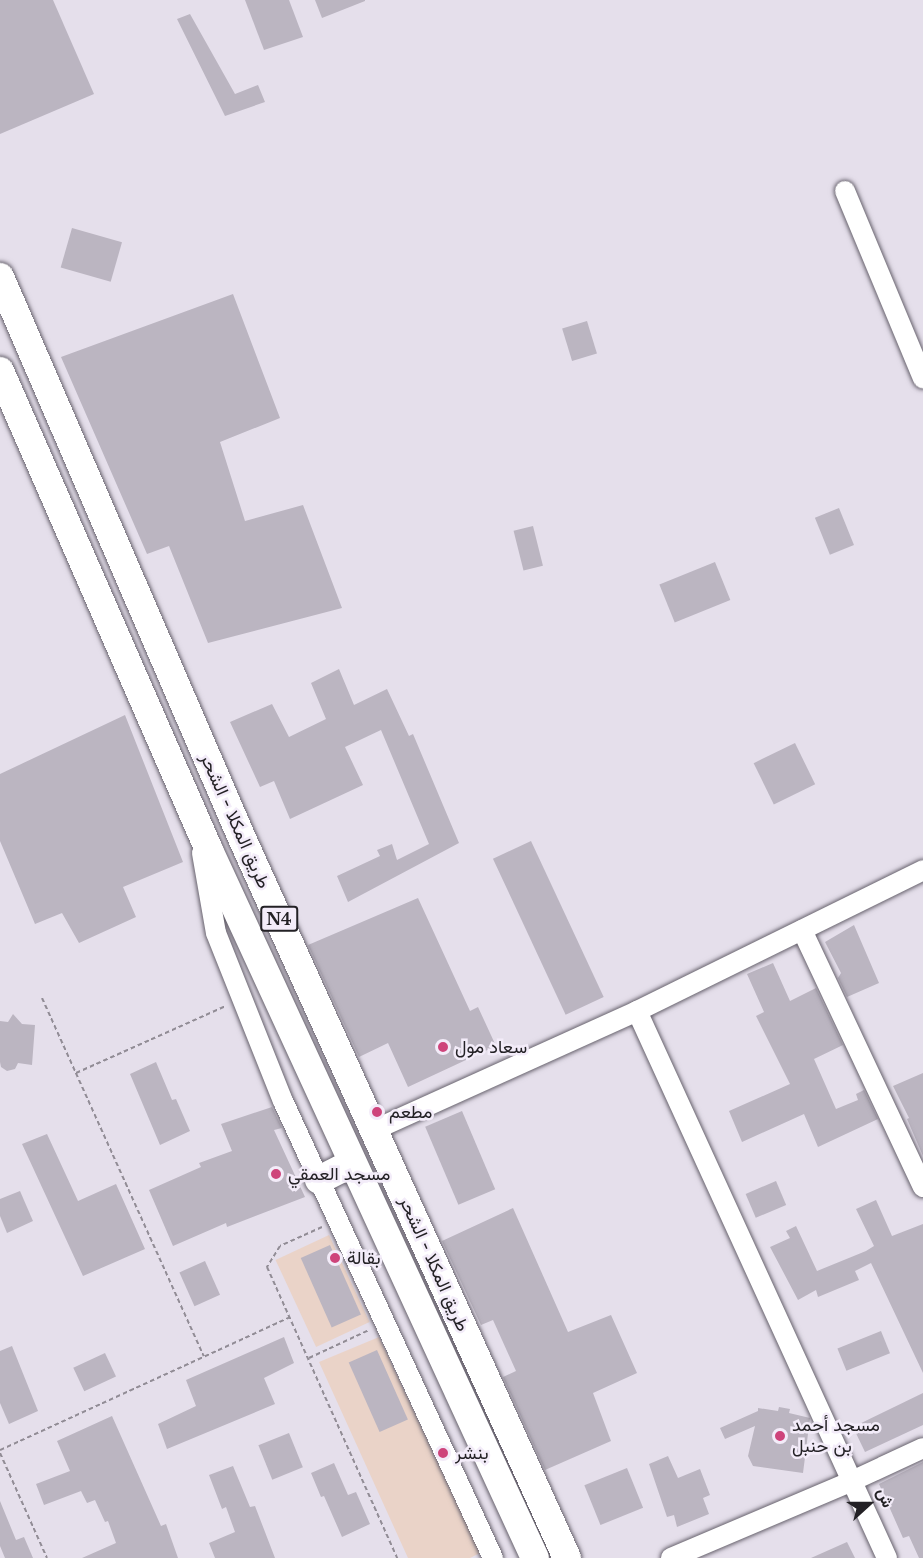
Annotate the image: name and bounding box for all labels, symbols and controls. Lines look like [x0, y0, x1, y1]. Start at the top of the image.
street label: طريق المكلا - الشحر [196, 750, 274, 892]
road number: N4 [260, 906, 298, 932]
place label: سعاد مول [455, 1036, 527, 1058]
marker: سعاد مول [436, 1040, 450, 1054]
place label: مطعم [389, 1101, 432, 1123]
marker: مطعم [370, 1105, 384, 1119]
place label: مسجد العمقي [288, 1163, 390, 1185]
marker: مسجد العمقي [269, 1167, 283, 1181]
street label: طريق المكلا - الشحر [395, 1193, 473, 1335]
place label: بقالة [347, 1247, 380, 1269]
marker: بقالة [328, 1251, 342, 1265]
place label: مسجد أحمد بن حنبل [792, 1415, 880, 1458]
marker: مسجد أحمد بن حنبل [773, 1429, 787, 1443]
place label: بنشر [455, 1442, 489, 1464]
marker: بنشر [436, 1446, 450, 1460]
north arrow [839, 1474, 899, 1534]
text: ش [873, 1485, 899, 1510]

